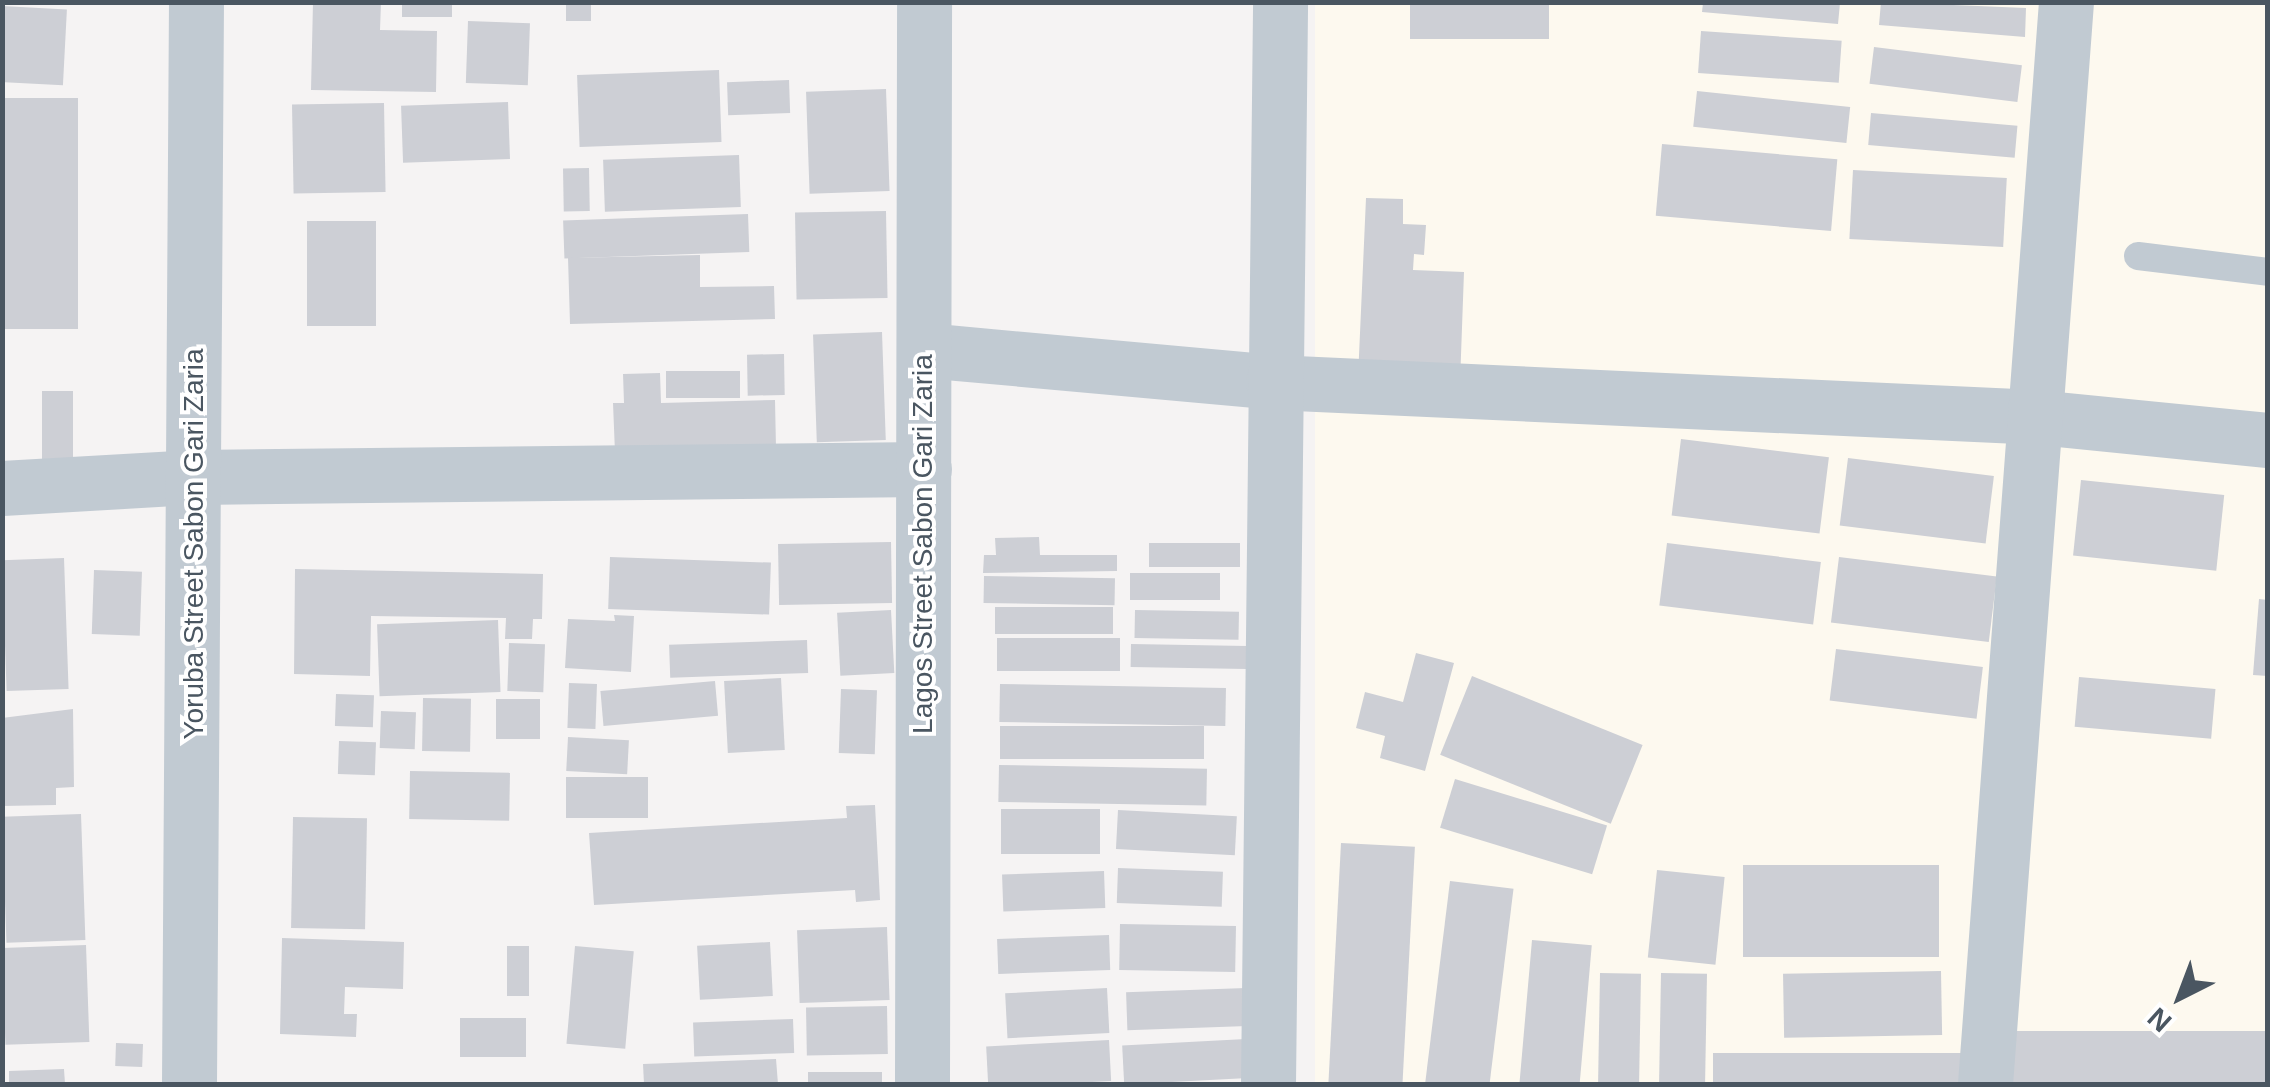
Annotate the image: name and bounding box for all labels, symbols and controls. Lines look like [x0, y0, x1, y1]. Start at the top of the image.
street label: Yoruba Street Sabon Gari Zaria [177, 348, 211, 740]
street label: Lagos Street Sabon Gari Zaria [906, 354, 940, 734]
north arrow [2130, 947, 2230, 1047]
text: N [2142, 1001, 2177, 1038]

